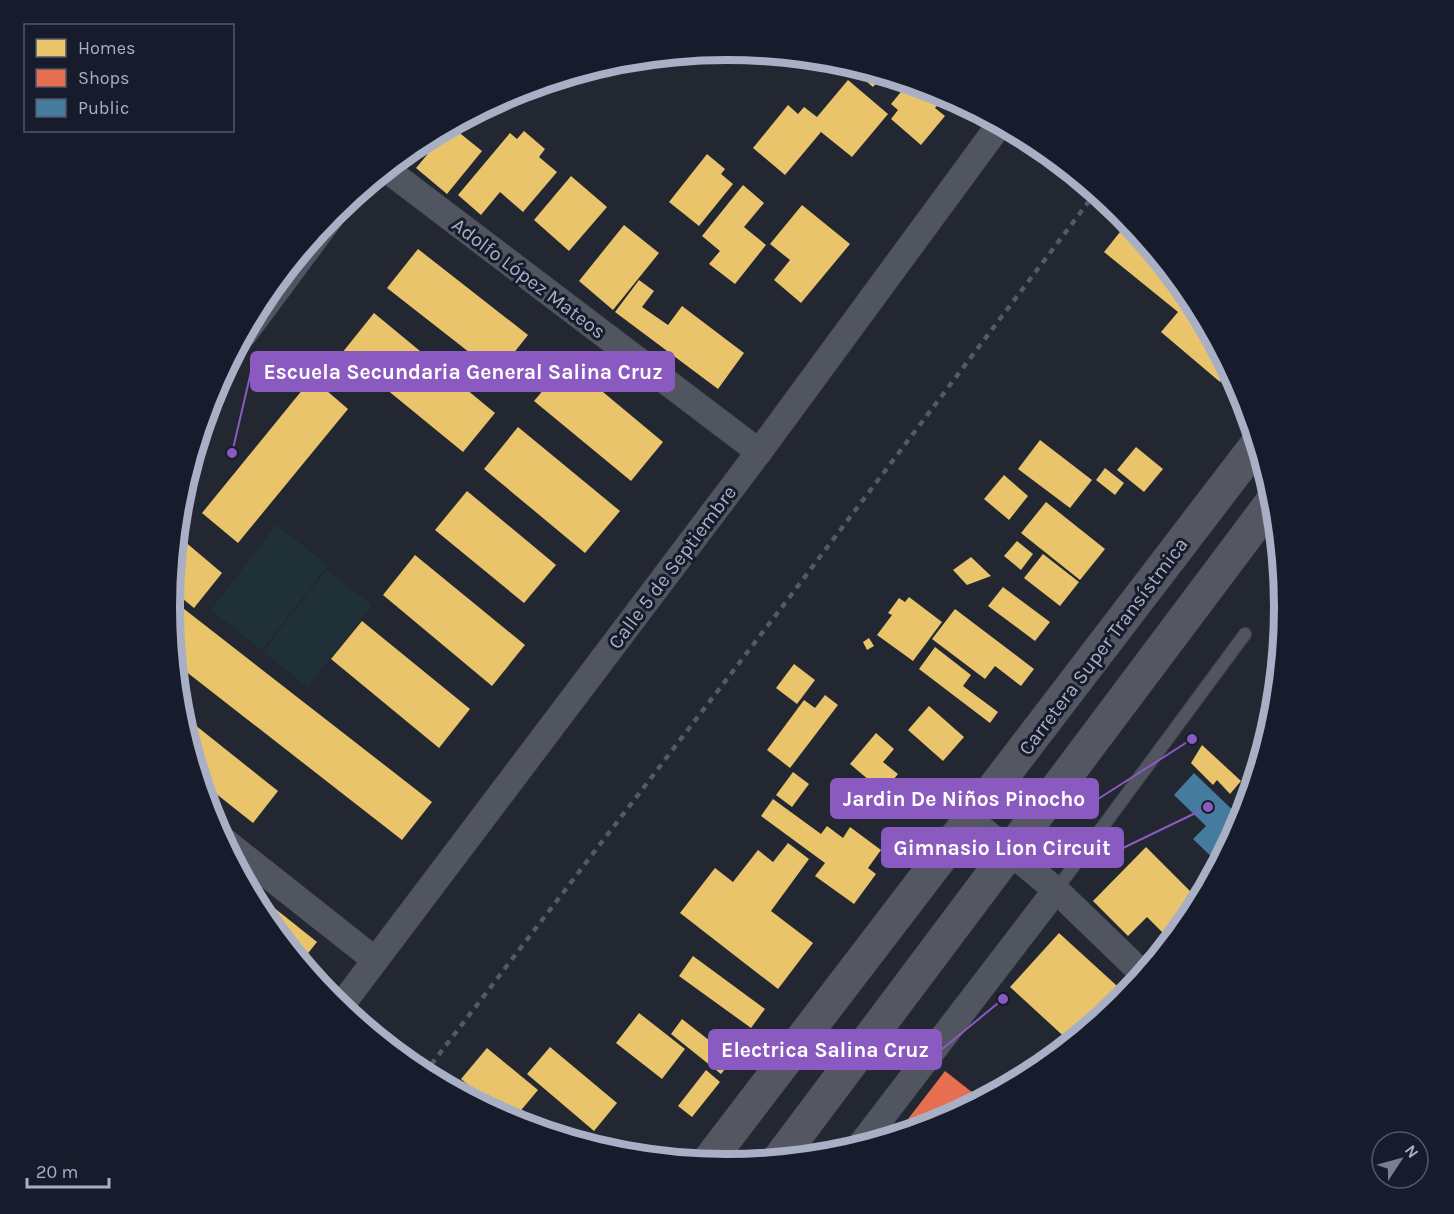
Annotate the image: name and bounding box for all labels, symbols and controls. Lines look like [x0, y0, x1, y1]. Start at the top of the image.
legend [24, 24, 234, 132]
text: Homes [78, 37, 135, 59]
text: Shops [78, 67, 130, 89]
text: Public [78, 97, 129, 119]
street label: Adolfo López Mateos [447, 213, 610, 344]
callout: Escuela Secundaria General Salina Cruz [251, 352, 674, 391]
text: Escuela Secundaria General Salina Cruz [263, 360, 663, 384]
street label: Calle 5 de Septiembre [604, 481, 741, 653]
street label: Carretera Super Transístmica [1014, 533, 1193, 760]
callout: Jardin De Niños Pinocho [831, 779, 1098, 818]
text: Jardin De Niños Pinocho [843, 787, 1085, 811]
callout: Gimnasio Lion Circuit [882, 828, 1123, 867]
text: Gimnasio Lion Circuit [893, 836, 1111, 860]
callout: Electrica Salina Cruz [709, 1030, 941, 1069]
text: Electrica Salina Cruz [721, 1038, 929, 1062]
north arrow [1370, 1130, 1430, 1190]
text: N [1401, 1141, 1423, 1162]
scale bar [27, 1151, 110, 1189]
text: 20 m [36, 1161, 78, 1183]

